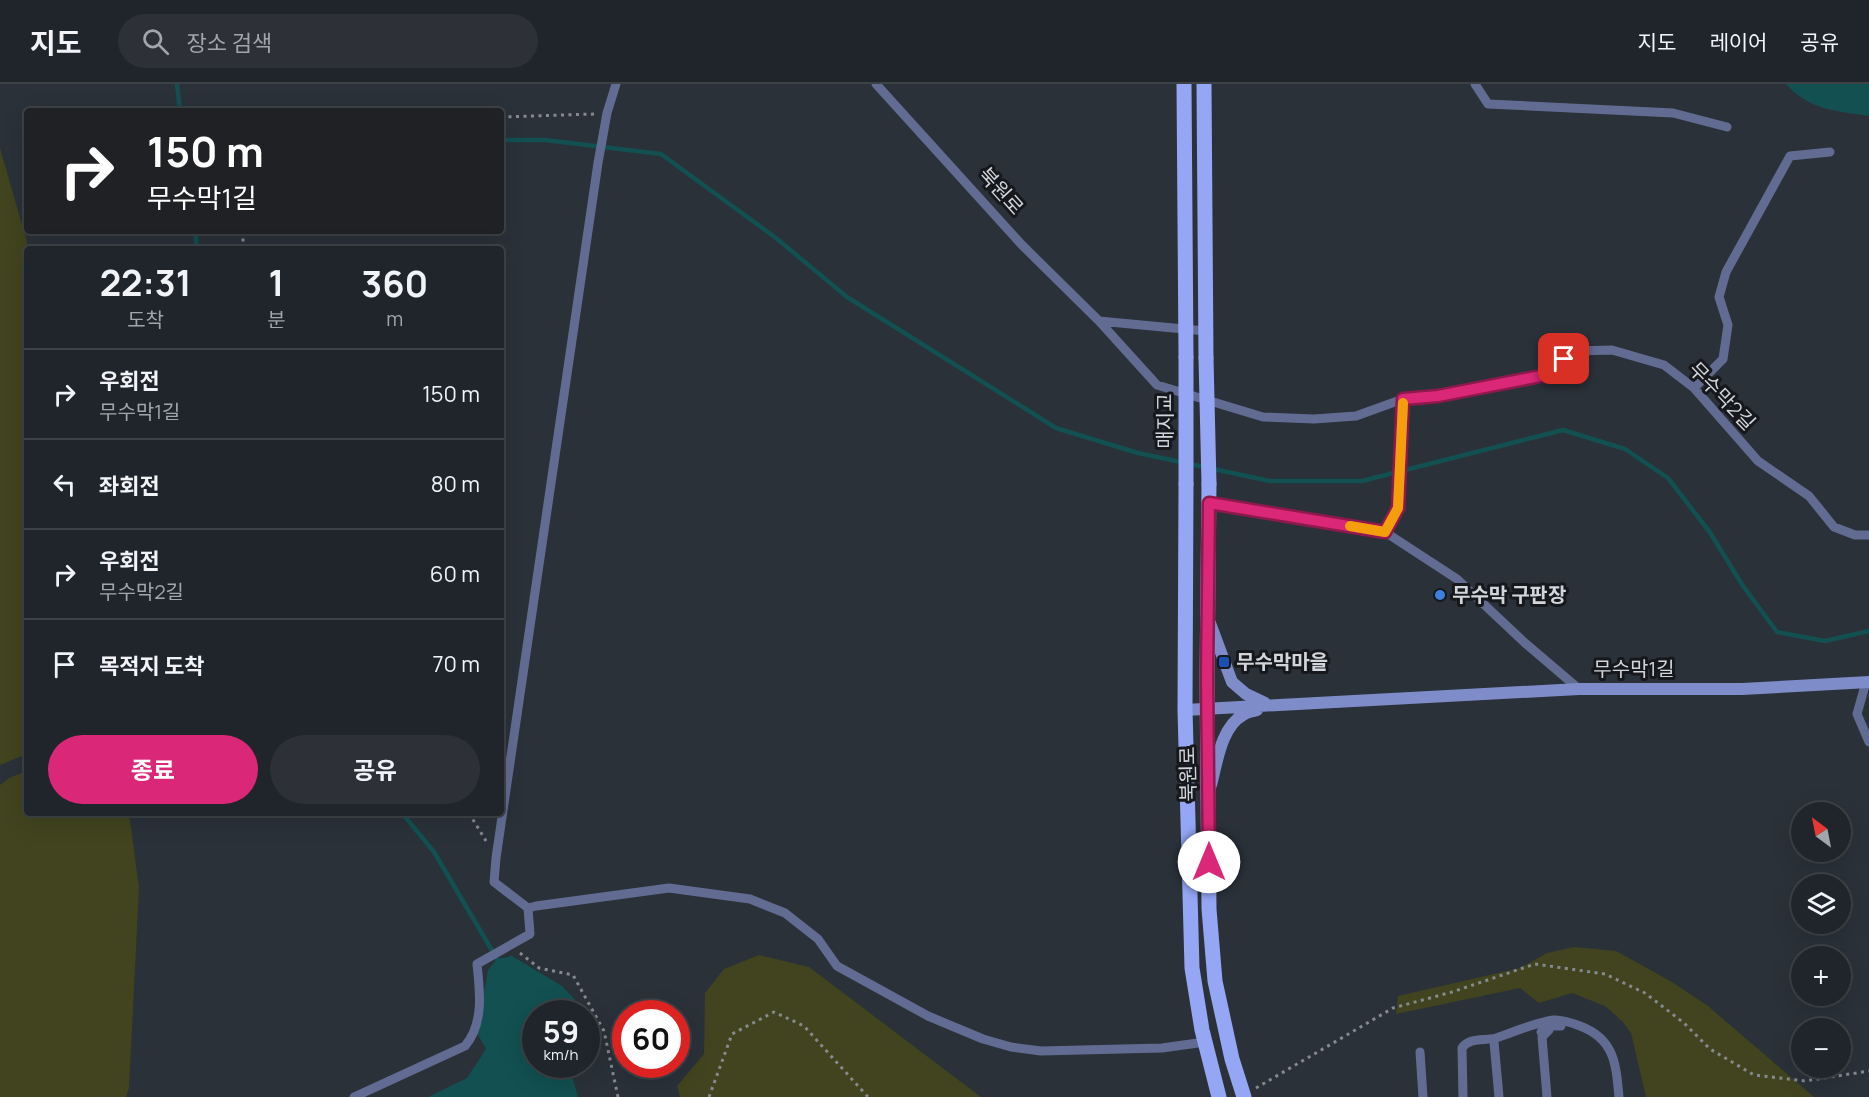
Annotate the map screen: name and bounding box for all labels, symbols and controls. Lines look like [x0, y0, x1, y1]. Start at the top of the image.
search box [118, 14, 538, 68]
text: 지도 [30, 23, 82, 61]
icon: search [139, 25, 172, 58]
text: 장소 검색 [187, 28, 272, 58]
text: 지도 [1638, 28, 1676, 56]
text: 레이어 [1709, 28, 1767, 56]
text: 공유 [1800, 28, 1839, 56]
text: 150 m [147, 122, 264, 180]
icon: right [48, 132, 126, 210]
street label: 북원로 [973, 161, 1030, 220]
text: 무수막1길 [147, 179, 257, 216]
text: 22:31 [100, 258, 192, 307]
text: 1 [269, 258, 284, 307]
text: 360 [361, 259, 428, 308]
text: m [386, 305, 403, 332]
text: 도착 [127, 306, 164, 333]
text: 분 [267, 306, 286, 333]
pin [1538, 333, 1589, 384]
icon: arrive [1547, 342, 1580, 375]
street label: 무수막2길 [1683, 356, 1762, 436]
text: 우회전 [99, 366, 160, 396]
icon: right [48, 378, 81, 411]
text: 150 m [422, 379, 480, 409]
street label: 매지교 [1151, 393, 1178, 449]
text: 무수막1길 [99, 398, 180, 425]
icon: left [48, 468, 81, 501]
text: 80 m [431, 469, 480, 499]
text: 좌회전 [99, 471, 160, 501]
text: 우회전 [99, 546, 160, 576]
icon: right [48, 558, 81, 591]
text: 60 m [430, 559, 480, 589]
text: 무수막2길 [99, 578, 184, 605]
place label: 무수막 구판장 [1452, 581, 1566, 608]
marker: 무수막 구판장 [1433, 588, 1447, 602]
icon: arrive [48, 648, 81, 681]
place label: 무수막마을 [1236, 648, 1328, 675]
text: 70 m [432, 649, 480, 679]
text: 목적지 도착 [99, 651, 205, 681]
marker: 무수막마을 [1217, 655, 1231, 669]
street label: 무수막1길 [1593, 655, 1675, 682]
button: 종료 [48, 735, 258, 804]
button: 공유 [270, 735, 480, 804]
street label: 북원로 [1174, 746, 1201, 802]
north arrow [1791, 802, 1851, 862]
map controls [1791, 802, 1851, 1078]
position arrow [1177, 830, 1241, 894]
button: layers [1791, 874, 1851, 934]
button: + [1791, 946, 1851, 1006]
speed limit sign: 60 [612, 1000, 690, 1078]
text: 59 [543, 1011, 579, 1052]
button: − [1791, 1018, 1851, 1078]
text: km/h [544, 1044, 578, 1065]

